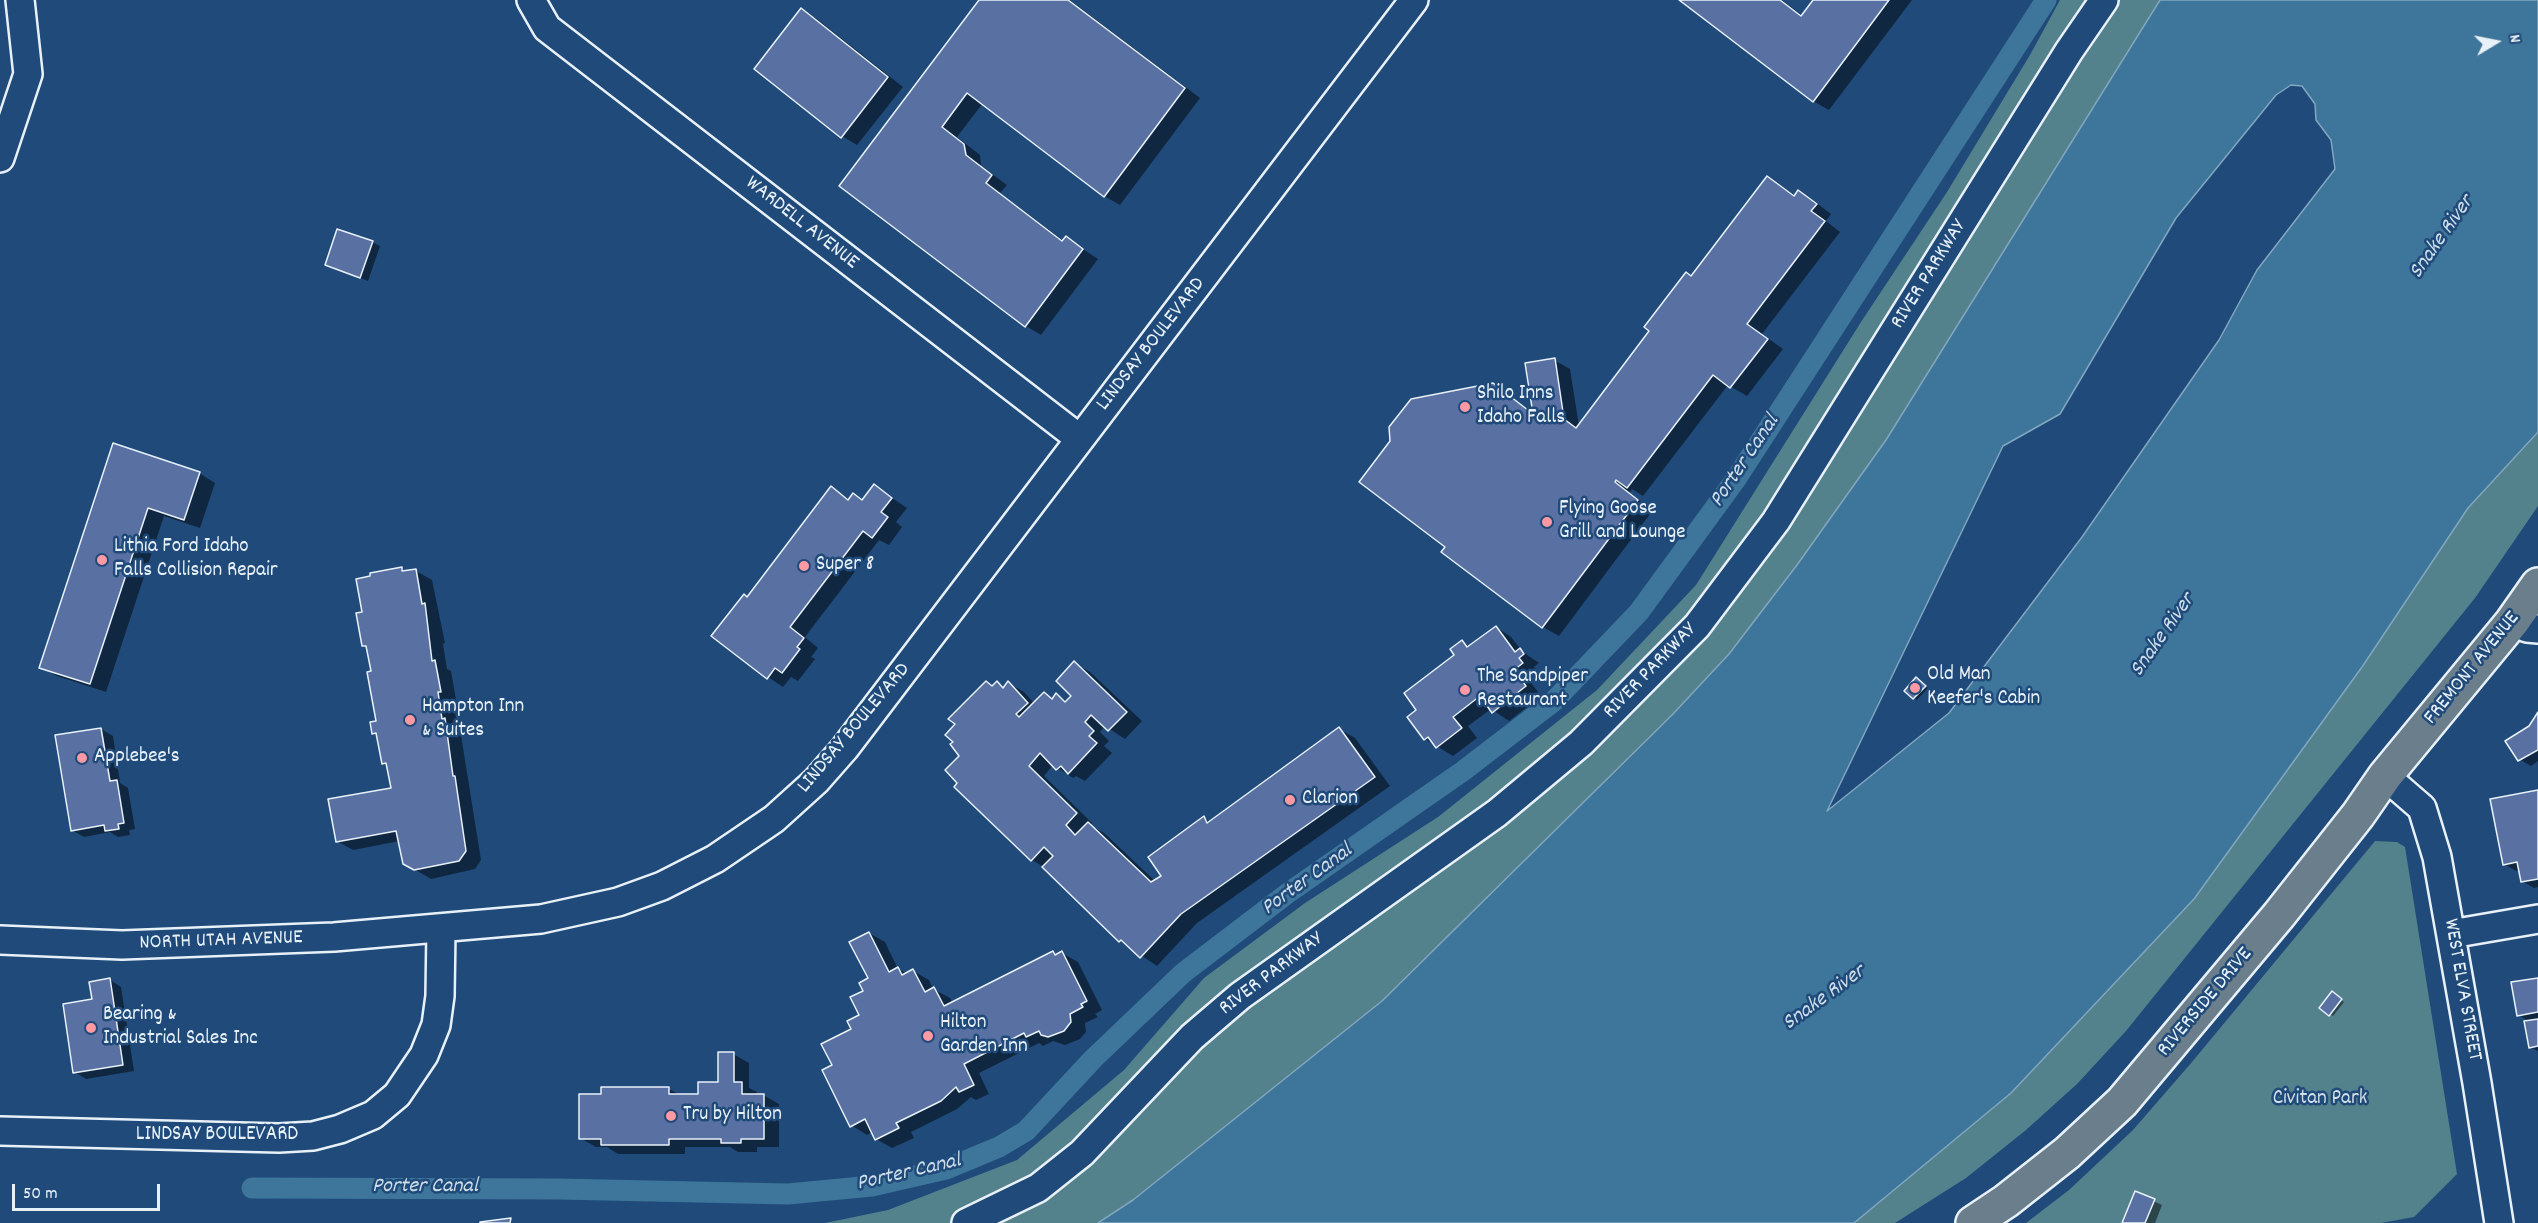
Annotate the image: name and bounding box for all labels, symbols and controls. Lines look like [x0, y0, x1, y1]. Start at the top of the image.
north arrow [2466, 12, 2526, 72]
text: N [2502, 33, 2526, 45]
street label: WARDELL AVENUE [739, 172, 863, 276]
water label: Snake River [2405, 191, 2481, 285]
street label: RIVER PARKWAY [1887, 216, 1973, 334]
street label: LINDSAY BOULEVARD [1092, 273, 1212, 417]
place label: Shilo Inns Idaho Falls [1477, 382, 1565, 432]
marker: Shilo Inns Idaho Falls [1458, 400, 1472, 414]
water label: Porter Canal [1705, 411, 1787, 513]
place label: Flying Goose Grill and Lounge [1559, 497, 1685, 547]
marker: Flying Goose Grill and Lounge [1540, 515, 1554, 529]
place label: Lithia Ford Idaho Falls Collision Repair [114, 535, 278, 585]
marker: Lithia Ford Idaho Falls Collision Repair [95, 553, 109, 567]
place label: Super 8 [816, 553, 874, 579]
marker: Super 8 [797, 559, 811, 573]
water label: Snake River [2126, 589, 2202, 683]
street label: FREMONT AVENUE [2420, 607, 2526, 731]
street label: RIVER PARKWAY [1599, 619, 1703, 725]
street label: LINDSAY BOULEVARD [793, 659, 917, 799]
place label: Old Man Keefer's Cabin [1927, 663, 2040, 713]
place label: The Sandpiper Restaurant [1477, 665, 1588, 715]
marker: Old Man Keefer's Cabin [1908, 681, 1922, 695]
marker: The Sandpiper Restaurant [1458, 683, 1472, 697]
place label: Hampton Inn & Suites [422, 695, 524, 745]
marker: Hampton Inn & Suites [403, 713, 417, 727]
place label: Applebee's [94, 745, 180, 771]
marker: Applebee's [75, 751, 89, 765]
place label: Clarion [1302, 787, 1358, 813]
marker: Clarion [1283, 793, 1297, 807]
water label: Porter Canal [1257, 839, 1359, 923]
street label: WEST ELVA STREET [2436, 917, 2486, 1063]
street label: NORTH UTAH AVENUE [139, 927, 303, 957]
street label: RIVER PARKWAY [1215, 928, 1329, 1022]
street label: RIVERSIDE DRIVE [2153, 943, 2259, 1063]
water label: Snake River [1779, 960, 1871, 1038]
place label: Bearing & Industrial Sales Inc [103, 1003, 258, 1053]
place label: Hilton Garden Inn [940, 1011, 1028, 1061]
marker: Bearing & Industrial Sales Inc [84, 1021, 98, 1035]
marker: Hilton Garden Inn [921, 1029, 935, 1043]
park label: Civitan Park [2273, 1087, 2367, 1113]
place label: Tru by Hilton [683, 1103, 782, 1129]
marker: Tru by Hilton [664, 1109, 678, 1123]
street label: LINDSAY BOULEVARD [136, 1123, 298, 1149]
water label: Porter Canal [854, 1149, 964, 1199]
scale bar [15, 1172, 164, 1210]
water label: Porter Canal [372, 1175, 478, 1201]
text: 50 m [23, 1182, 58, 1207]

